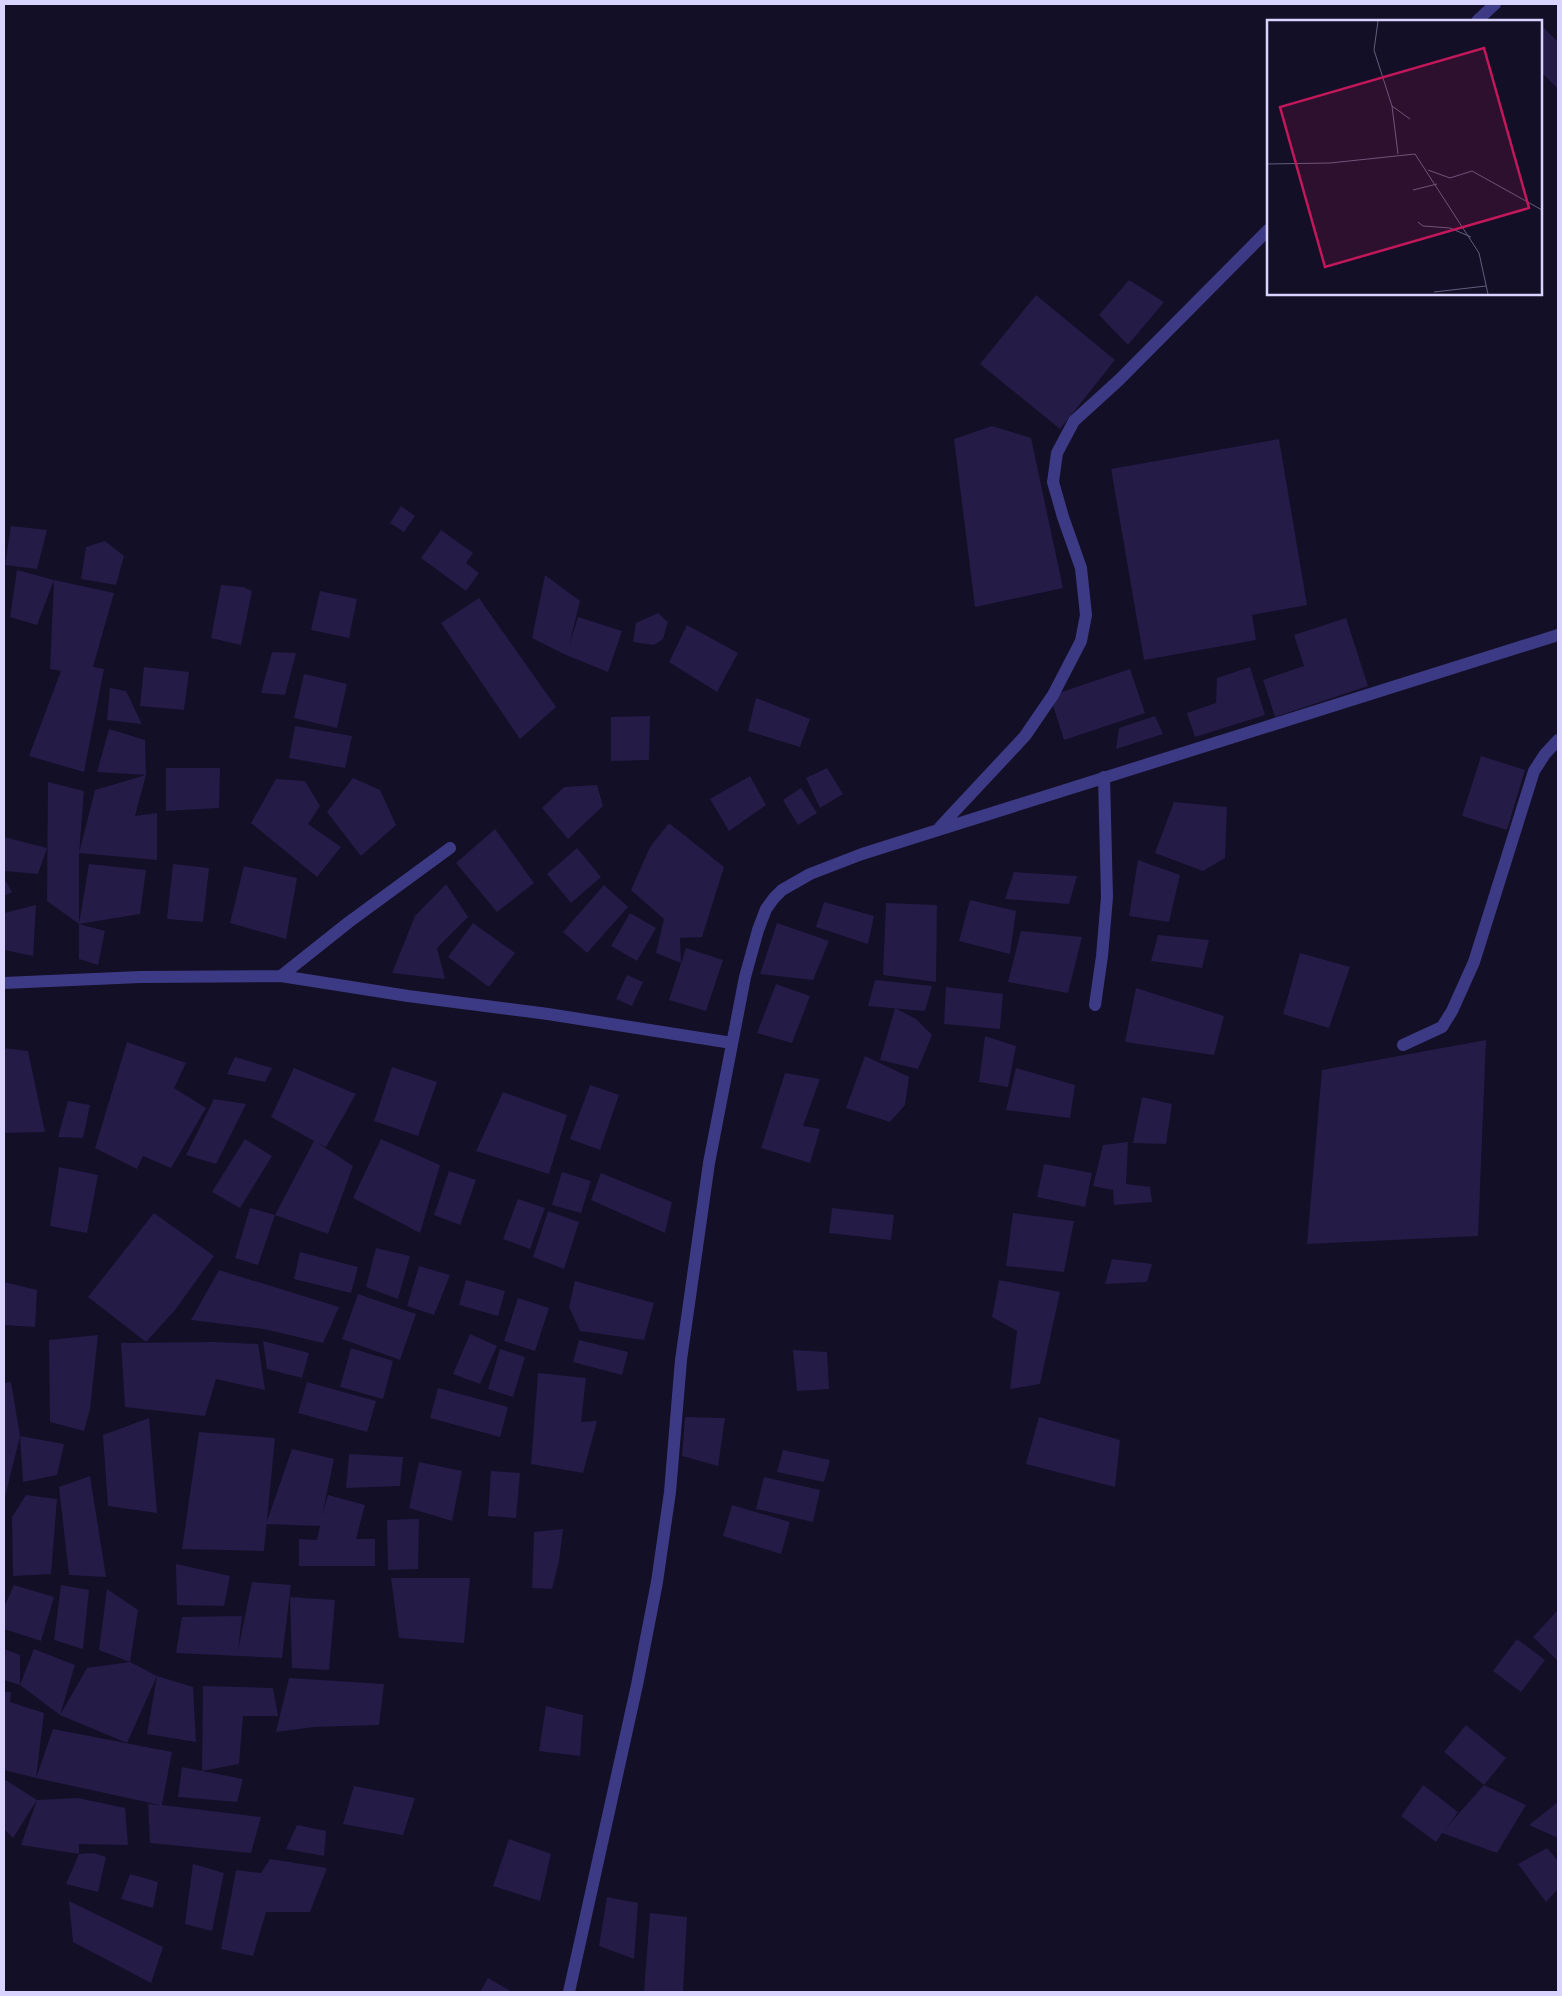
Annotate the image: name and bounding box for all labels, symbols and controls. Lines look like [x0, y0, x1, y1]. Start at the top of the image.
inset map [1267, 20, 1542, 295]

